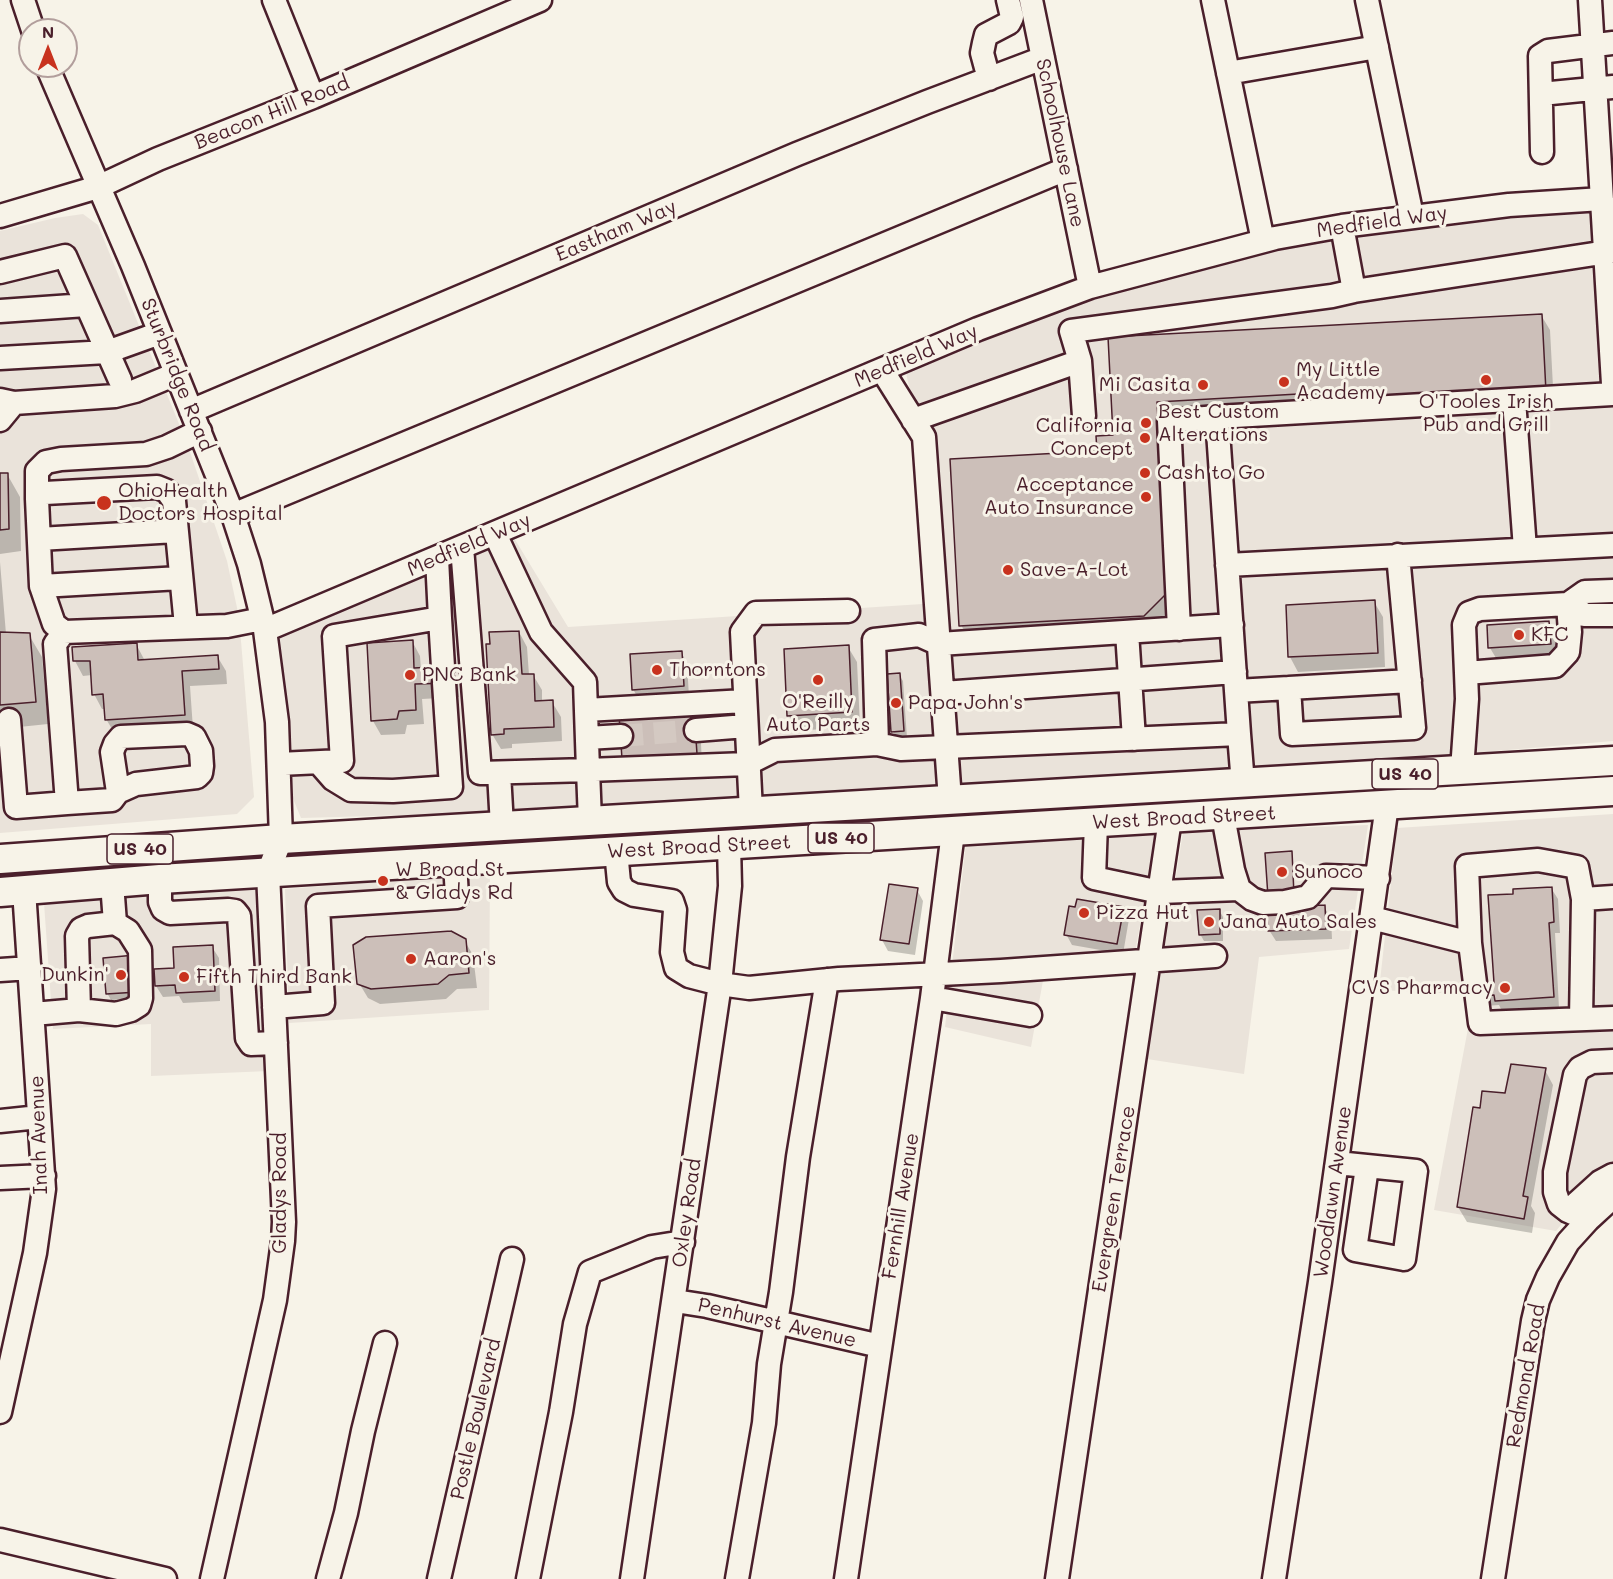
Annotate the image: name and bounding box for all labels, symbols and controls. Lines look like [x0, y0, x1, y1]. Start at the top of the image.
north arrow [18, 18, 78, 78]
text: N [42, 21, 54, 42]
street label: Schoolhouse Lane [1030, 56, 1090, 230]
street label: Beacon Hill Road [191, 71, 353, 155]
street label: Eastham Way [552, 195, 680, 267]
street label: Medfield Way [1315, 201, 1449, 243]
street label: Sturbridge Road [135, 295, 219, 455]
street label: Medfield Way [851, 319, 981, 393]
place label: My Little Academy [1296, 358, 1385, 405]
place label: Mi Casita [1099, 373, 1191, 397]
marker: O'Tooles Irish Pub and Grill [1479, 373, 1493, 387]
marker: My Little Academy [1277, 375, 1291, 389]
marker: Mi Casita [1196, 378, 1210, 392]
place label: O'Tooles Irish Pub and Grill [1419, 390, 1553, 437]
place label: Best Custom Alterations [1158, 400, 1279, 447]
place label: California Concept [1036, 414, 1133, 461]
marker: Best Custom Alterations [1139, 416, 1153, 430]
marker: California Concept [1138, 431, 1152, 445]
place label: Cash to Go [1157, 461, 1265, 485]
marker: Cash to Go [1138, 466, 1152, 480]
place label: Acceptance Auto Insurance [984, 473, 1134, 520]
place label: OhioHealth Doctors Hospital [118, 479, 283, 526]
marker: Acceptance Auto Insurance [1139, 490, 1153, 504]
marker: OhioHealth Doctors Hospital [95, 494, 113, 512]
street label: Medfield Way [404, 508, 534, 582]
place label: Save-A-Lot [1020, 558, 1129, 582]
marker: Save-A-Lot [1001, 563, 1015, 577]
place label: KFC [1531, 623, 1569, 647]
marker: KFC [1512, 628, 1526, 642]
place label: Thorntons [669, 658, 766, 682]
place label: PNC Bank [422, 663, 516, 687]
marker: Thorntons [650, 663, 664, 677]
marker: PNC Bank [403, 668, 417, 682]
marker: O'Reilly Auto Parts [811, 673, 825, 687]
place label: O'Reilly Auto Parts [765, 690, 871, 737]
place label: Papa John's [908, 691, 1023, 715]
marker: Papa John's [889, 696, 903, 710]
road number: US 40 [1372, 759, 1438, 789]
street label: West Broad Street [1091, 801, 1277, 835]
road number: US 40 [808, 823, 874, 853]
street label: West Broad Street [606, 830, 792, 864]
road number: US 40 [107, 834, 173, 864]
place label: W Broad St & Gladys Rd [395, 858, 513, 905]
place label: Sunoco [1294, 860, 1363, 884]
marker: Sunoco [1275, 865, 1289, 879]
marker: W Broad St & Gladys Rd [376, 874, 390, 888]
place label: Pizza Hut [1096, 901, 1189, 925]
marker: Pizza Hut [1077, 906, 1091, 920]
place label: Jana Auto Sales [1221, 910, 1377, 934]
marker: Jana Auto Sales [1202, 915, 1216, 929]
place label: Aaron's [423, 947, 496, 971]
marker: Aaron's [404, 952, 418, 966]
place label: Dunkin' [41, 963, 109, 987]
place label: Fifth Third Bank [196, 965, 352, 989]
marker: Dunkin' [114, 968, 128, 982]
marker: Fifth Third Bank [177, 970, 191, 984]
place label: CVS Pharmacy [1352, 976, 1493, 1000]
marker: CVS Pharmacy [1498, 981, 1512, 995]
street label: Inah Avenue [25, 1075, 53, 1195]
street label: Evergreen Terrace [1087, 1104, 1141, 1294]
street label: Woodlawn Avenue [1309, 1104, 1357, 1280]
street label: Fernhill Avenue [878, 1131, 924, 1281]
street label: Gladys Road [268, 1132, 292, 1254]
street label: Oxley Road [667, 1157, 707, 1269]
street label: Penhurst Avenue [695, 1293, 859, 1353]
street label: Redmond Road [1502, 1302, 1550, 1450]
street label: Postle Boulevard [446, 1336, 506, 1502]

